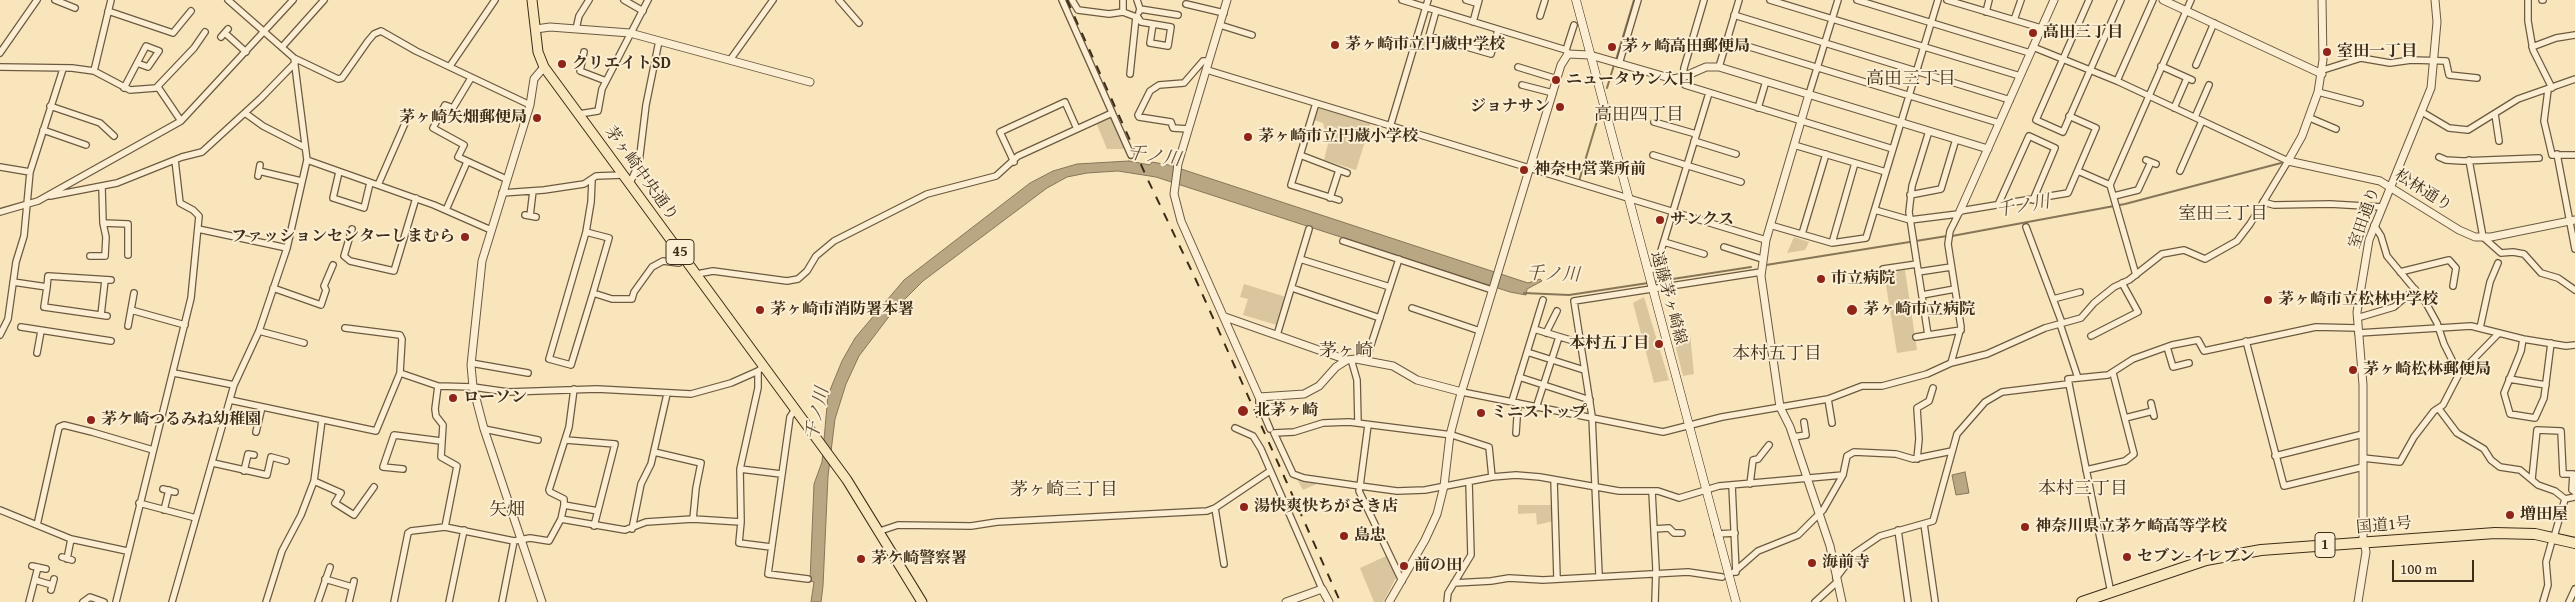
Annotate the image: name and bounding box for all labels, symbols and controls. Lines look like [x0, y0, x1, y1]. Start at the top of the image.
place label: 高田三丁目 [2043, 23, 2123, 43]
marker: 高田三丁目 [2027, 27, 2039, 39]
place label: 茅ヶ崎市立円蔵中学校 [1345, 35, 1505, 55]
place label: 茅ヶ崎高田郵便局 [1622, 37, 1750, 57]
marker: 茅ヶ崎市立円蔵中学校 [1329, 39, 1341, 51]
marker: 茅ヶ崎高田郵便局 [1606, 41, 1618, 53]
place label: 室田一丁目 [2337, 42, 2417, 62]
marker: 室田一丁目 [2321, 46, 2333, 58]
place label: クリエイトSD [572, 54, 671, 74]
marker: クリエイトSD [556, 58, 568, 70]
district label: 高田三丁目 [1866, 68, 1956, 90]
place label: ニュータウン入口 [1566, 70, 1694, 90]
marker: ニュータウン入口 [1550, 74, 1562, 86]
place label: ジョナサン [1470, 97, 1550, 117]
marker: ジョナサン [1554, 101, 1566, 113]
district label: 高田四丁目 [1594, 104, 1684, 126]
place label: 茅ヶ崎矢畑郵便局 [399, 108, 527, 128]
marker: 茅ヶ崎矢畑郵便局 [531, 112, 543, 124]
street label: 茅ヶ崎中央通り [600, 123, 682, 225]
place label: 茅ヶ崎市立円蔵小学校 [1258, 127, 1418, 147]
marker: 茅ヶ崎市立円蔵小学校 [1242, 131, 1254, 143]
water label: 千ノ川 [1126, 143, 1182, 171]
place label: 神奈中営業所前 [1534, 160, 1646, 180]
marker: 神奈中営業所前 [1518, 164, 1530, 176]
street label: 松林通り [2391, 166, 2455, 216]
street label: 室田通り [2346, 185, 2384, 251]
water label: 千ノ川 [1995, 192, 2051, 222]
district label: 室田三丁目 [2178, 203, 2268, 225]
place label: サンクス [1670, 210, 1734, 230]
marker: サンクス [1654, 214, 1666, 226]
place label: ファッションセンターしまむら [231, 227, 455, 247]
marker: ファッションセンターしまむら [459, 231, 471, 243]
road number: 45 [666, 240, 694, 264]
street label: 遠藤茅ヶ崎線 [1646, 249, 1690, 347]
water label: 千ノ川 [1526, 263, 1580, 287]
place label: 市立病院 [1831, 269, 1895, 289]
marker: 市立病院 [1815, 273, 1827, 285]
place label: 茅ヶ崎市立松林中学校 [2278, 290, 2438, 310]
marker: 茅ヶ崎市立松林中学校 [2262, 294, 2274, 306]
place label: 茅ヶ崎市消防署本署 [770, 300, 914, 320]
place label: 茅ヶ崎市立病院 [1863, 300, 1975, 320]
marker: 茅ヶ崎市立病院 [1845, 303, 1859, 317]
marker: 茅ヶ崎市消防署本署 [754, 304, 766, 316]
place label: 本村五丁目 [1569, 334, 1649, 354]
marker: 本村五丁目 [1653, 338, 1665, 350]
district label: 茅ヶ崎 [1319, 340, 1373, 362]
district label: 本村五丁目 [1732, 343, 1822, 365]
place label: 茅ヶ崎松林郵便局 [2363, 360, 2491, 380]
marker: 茅ヶ崎松林郵便局 [2347, 364, 2359, 376]
water label: 千ノ川 [802, 385, 834, 443]
place label: ローソン [463, 388, 527, 408]
marker: ローソン [447, 392, 459, 404]
place label: 北茅ヶ崎 [1254, 401, 1318, 421]
place label: ミニストップ [1491, 403, 1587, 423]
marker: 北茅ヶ崎 [1236, 404, 1250, 418]
marker: ミニストップ [1475, 407, 1487, 419]
place label: 茅ケ崎つるみね幼稚園 [101, 410, 261, 430]
marker: 茅ケ崎つるみね幼稚園 [85, 414, 97, 426]
district label: 本村三丁目 [2038, 478, 2128, 500]
district label: 茅ヶ崎三丁目 [1010, 479, 1118, 501]
place label: 湯快爽快ちがさき店 [1254, 497, 1398, 517]
district label: 矢畑 [489, 499, 525, 521]
marker: 湯快爽快ちがさき店 [1238, 501, 1250, 513]
place label: 増田屋 [2520, 505, 2568, 525]
marker: 増田屋 [2504, 509, 2516, 521]
street label: 国道1号 [2355, 514, 2413, 538]
place label: 神奈川県立茅ケ崎高等学校 [2035, 517, 2227, 537]
marker: 神奈川県立茅ケ崎高等学校 [2019, 521, 2031, 533]
place label: 島忠 [1354, 526, 1386, 546]
marker: 島忠 [1338, 530, 1350, 542]
road number: 1 [2315, 532, 2335, 558]
place label: セブン-イレブン [2137, 547, 2255, 567]
place label: 茅ケ崎警察署 [871, 549, 967, 569]
scale bar [2395, 550, 2478, 582]
marker: セブン-イレブン [2121, 551, 2133, 563]
marker: 茅ケ崎警察署 [855, 553, 867, 565]
place label: 海前寺 [1822, 553, 1870, 573]
place label: 前の田 [1414, 556, 1462, 576]
marker: 海前寺 [1806, 557, 1818, 569]
text: 100 m [2400, 558, 2437, 579]
marker: 前の田 [1398, 560, 1410, 572]

